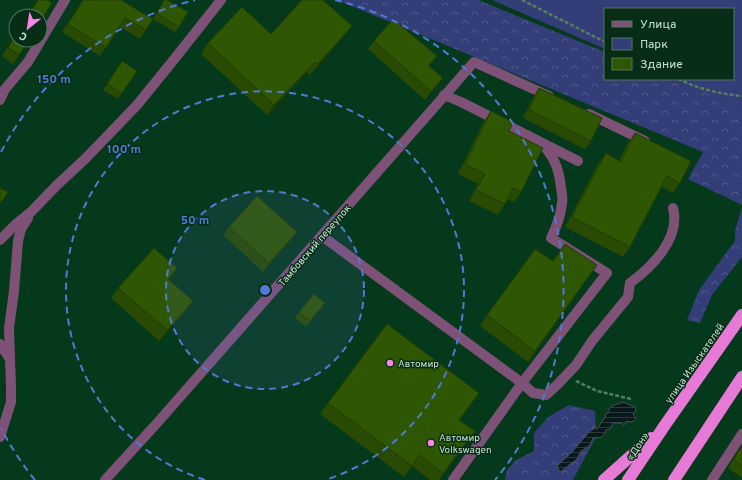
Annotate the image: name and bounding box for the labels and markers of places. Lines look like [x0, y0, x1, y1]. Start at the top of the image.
centre of rings [258, 283, 272, 297]
marker: Автомир [385, 358, 395, 368]
place label: Автомир [398, 358, 439, 371]
place label: Автомир Volkswagen [439, 432, 492, 457]
marker: Автомир Volkswagen [426, 438, 436, 448]

